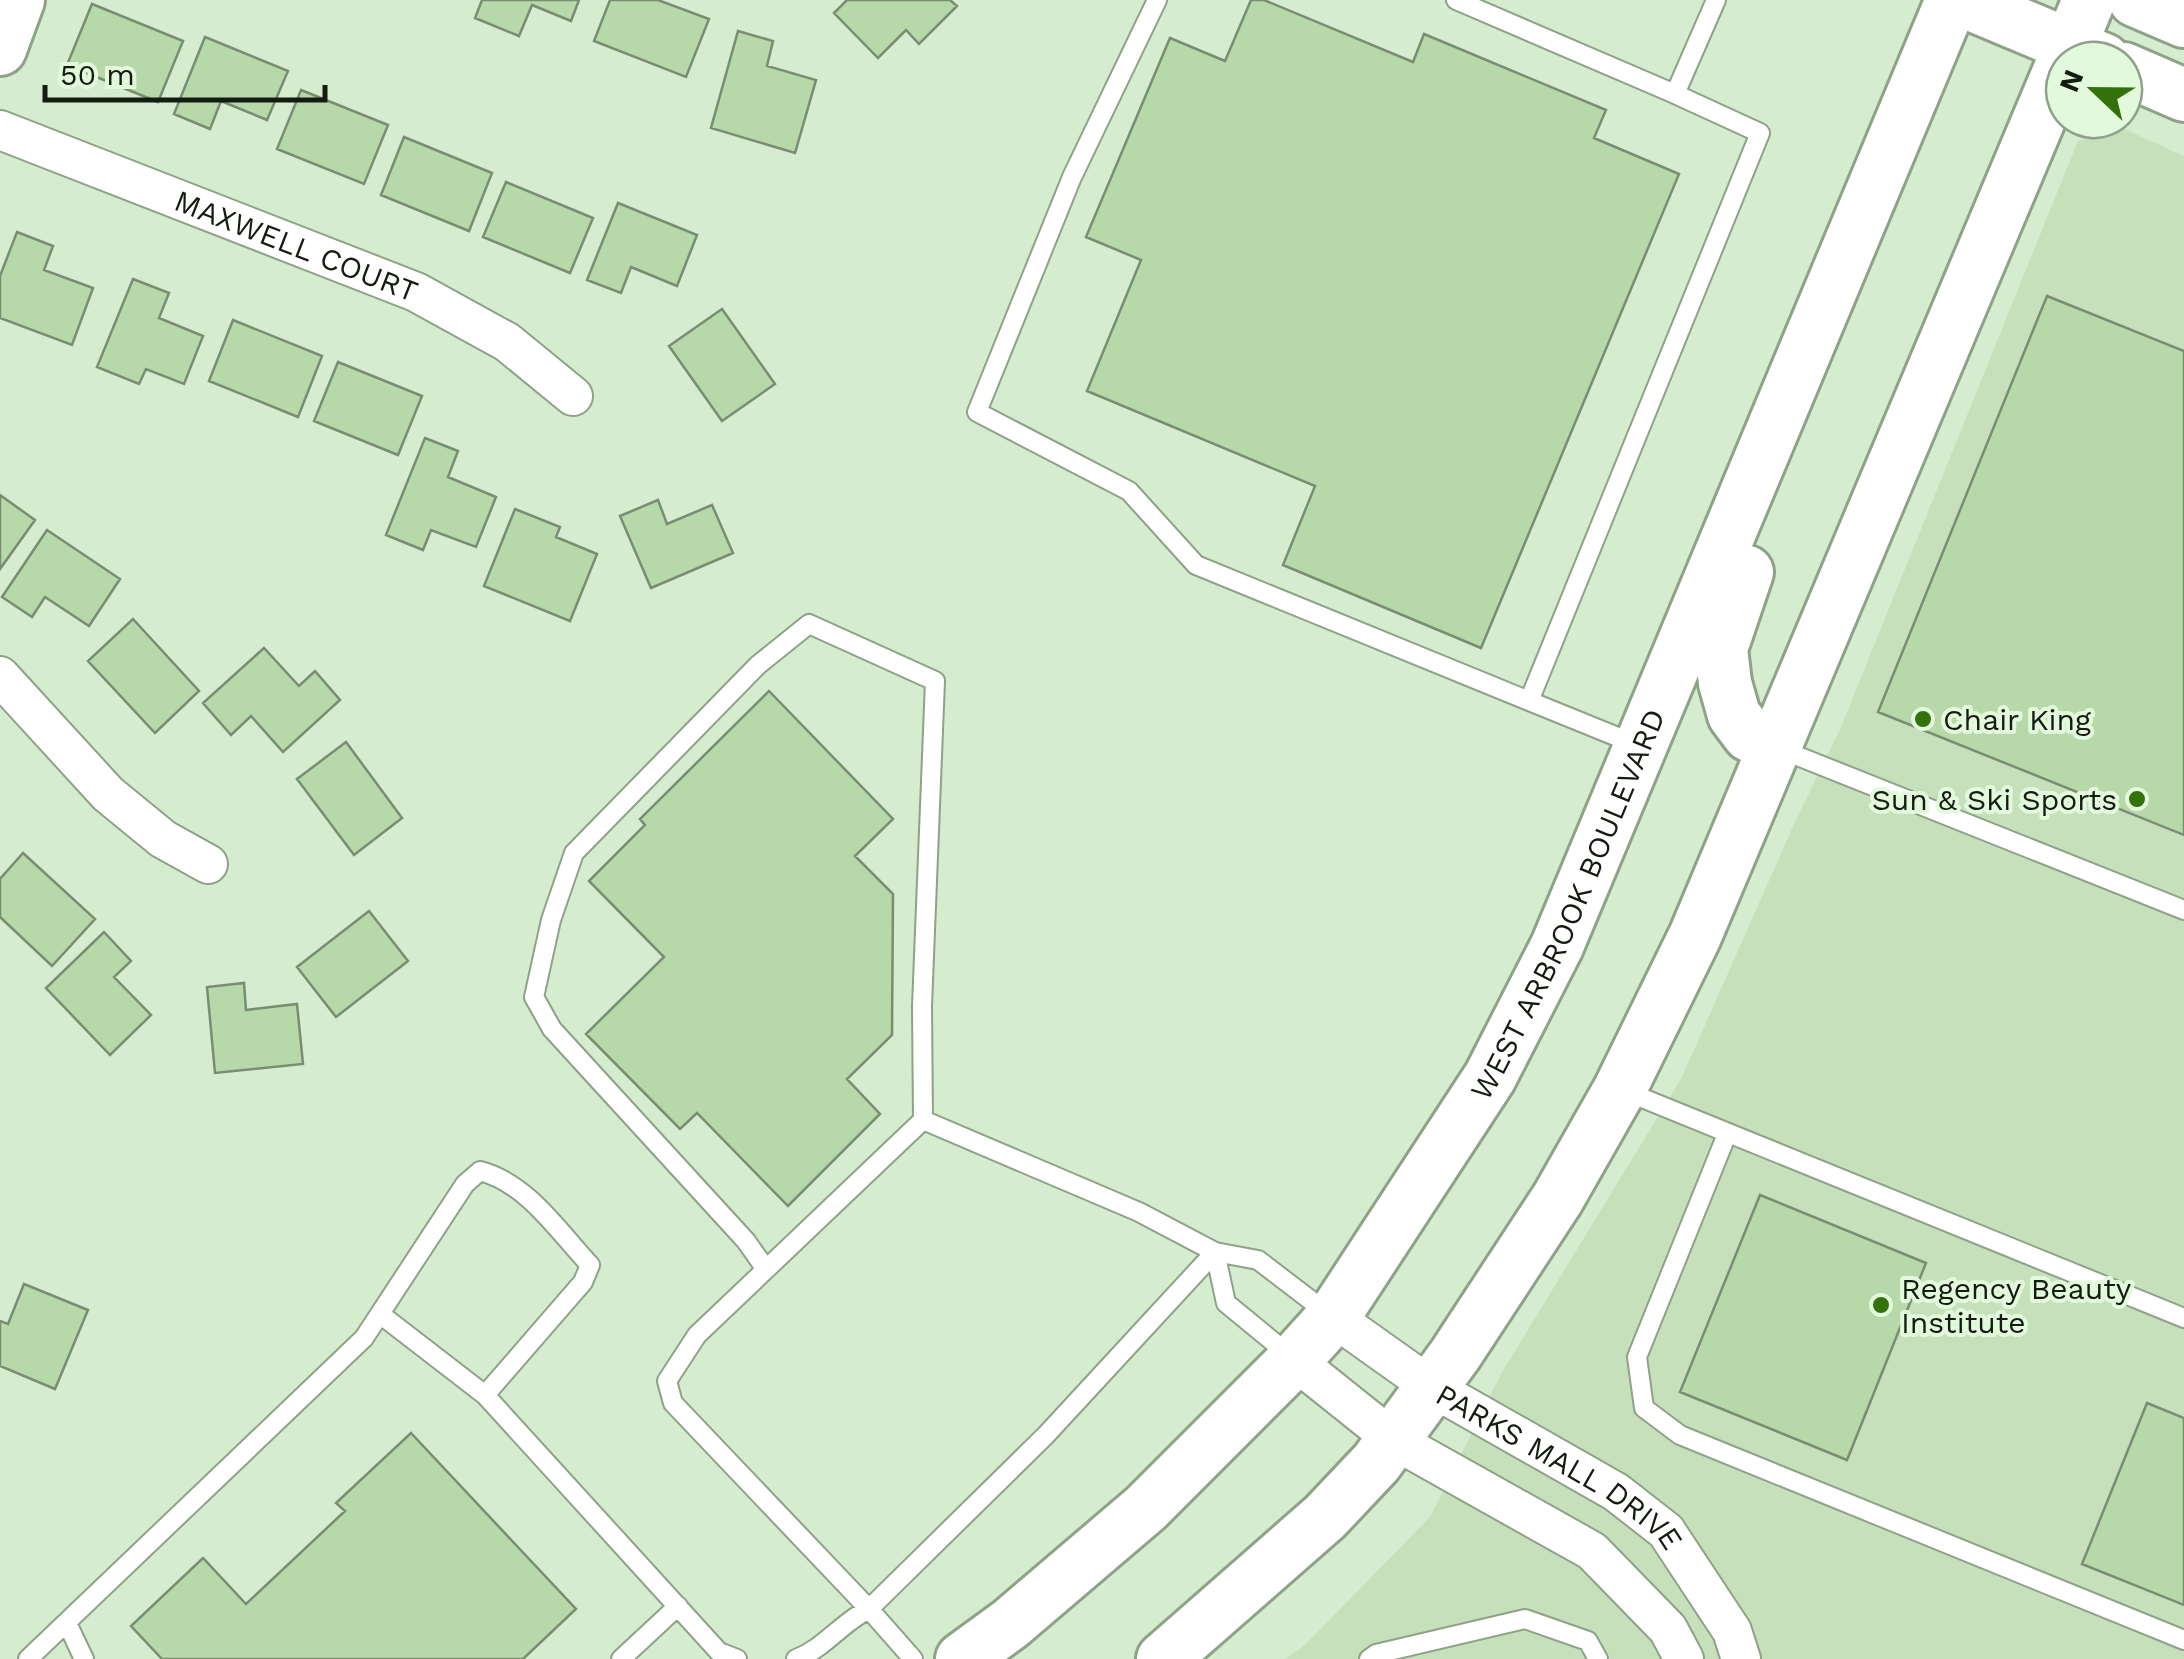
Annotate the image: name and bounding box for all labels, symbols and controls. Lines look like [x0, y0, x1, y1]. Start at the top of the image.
scale bar [45, 40, 325, 102]
north arrow [2044, 40, 2144, 140]
text: 50 m [60, 57, 135, 92]
text: N [2052, 65, 2090, 97]
street label: MAXWELL COURT [170, 182, 423, 309]
place label: Chair King [1943, 702, 2091, 737]
street label: WEST ARBROOK BOULEVARD [1463, 704, 1672, 1106]
marker: Chair King [1912, 708, 1934, 730]
place label: Sun & Ski Sports [1872, 782, 2117, 817]
marker: Sun & Ski Sports [2126, 788, 2148, 810]
place label: Regency Beauty Institute [1901, 1271, 2132, 1340]
marker: Regency Beauty Institute [1870, 1294, 1892, 1316]
street label: PARKS MALL DRIVE [1430, 1376, 1691, 1556]

